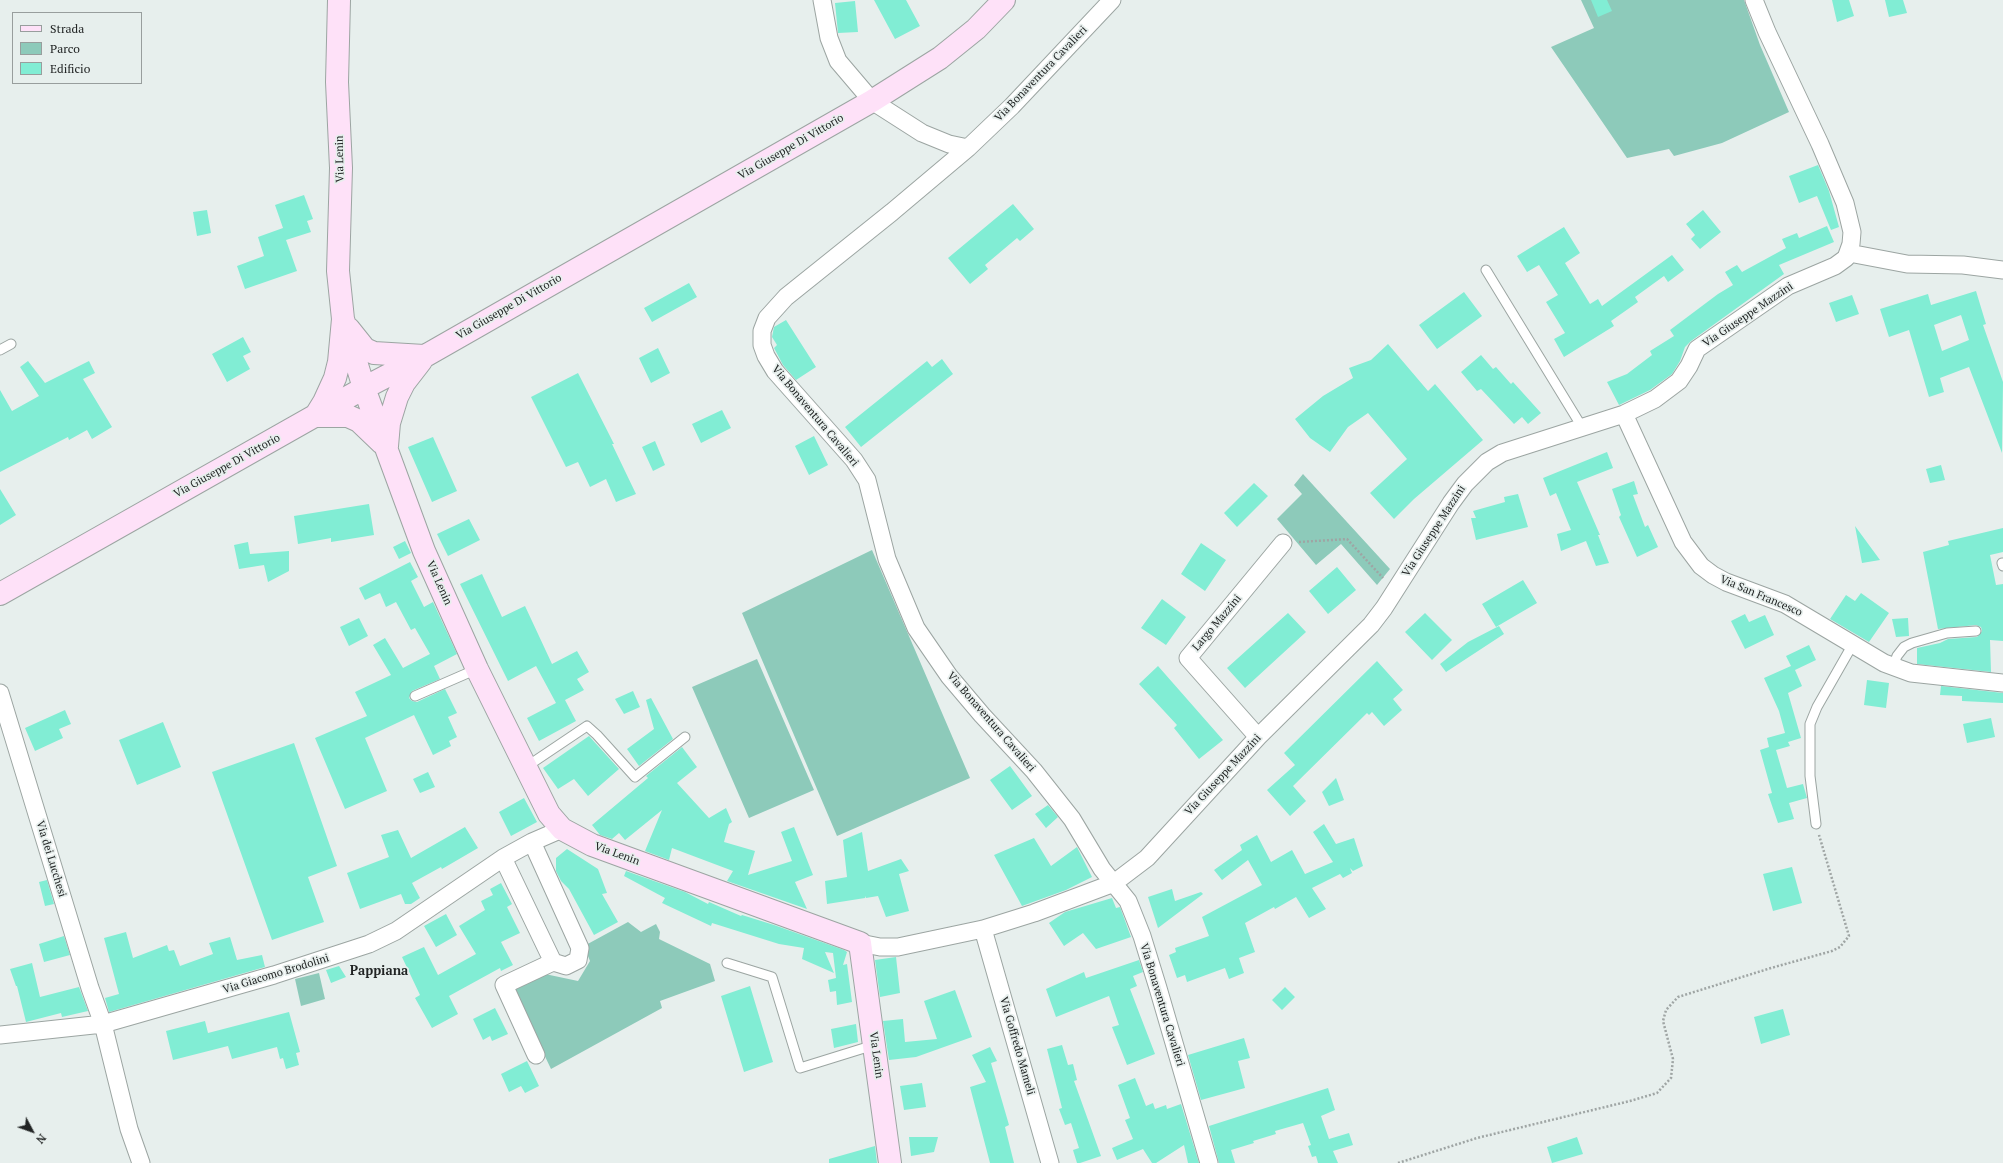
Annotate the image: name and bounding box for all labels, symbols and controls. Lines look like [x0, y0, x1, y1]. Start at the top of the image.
legend [12, 12, 142, 84]
text: Strada [50, 21, 84, 36]
street label: Via Bonaventura Cavalieri [992, 23, 1090, 125]
text: Parco [50, 41, 80, 56]
text: Edificio [50, 61, 90, 76]
street label: Via Giuseppe Di Vittorio [736, 111, 846, 183]
street label: Via Lenin [333, 135, 347, 183]
street label: Via Giuseppe Di Vittorio [454, 271, 564, 343]
street label: Via Giuseppe Mazzini [1700, 280, 1796, 350]
street label: Via Bonaventura Cavalieri [769, 363, 861, 469]
street label: Via Giuseppe Di Vittorio [171, 431, 283, 501]
street label: Via Giuseppe Mazzini [1400, 483, 1468, 579]
street label: Via Lenin [423, 559, 455, 607]
street label: Via San Francesco [1718, 573, 1804, 619]
street label: Largo Mazzini [1190, 592, 1244, 654]
street label: Via Bonaventura Cavalieri [944, 669, 1038, 775]
street label: Via Giuseppe Mazzini [1182, 732, 1264, 818]
street label: Via dei Lucchesi [33, 819, 69, 899]
street label: Via Lenin [593, 840, 641, 868]
street label: Via Bonaventura Cavalieri [1137, 942, 1187, 1068]
street label: Via Giacomo Brodolini [221, 952, 331, 996]
district label: Pappiana [350, 963, 408, 979]
street label: Via Goffredo Mameli [997, 995, 1037, 1097]
street label: Via Lenin [866, 1031, 886, 1079]
north arrow [12, 1111, 52, 1151]
text: N [33, 1131, 49, 1147]

